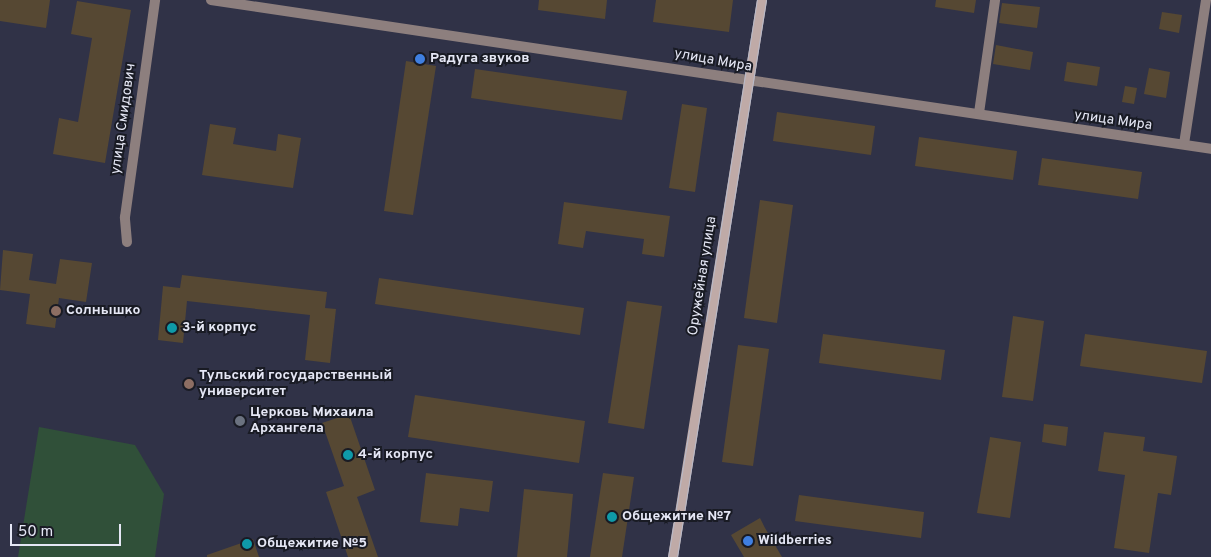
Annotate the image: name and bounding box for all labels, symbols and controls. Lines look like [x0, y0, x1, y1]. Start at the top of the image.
street label: улица Мира [673, 46, 753, 76]
place label: Радуга звуков [430, 51, 529, 67]
marker: Радуга звуков [414, 53, 426, 65]
street label: улица Смидович [108, 62, 140, 176]
street label: улица Мира [1073, 107, 1153, 135]
street label: Оружейная улица [685, 215, 721, 337]
place label: Солнышко [66, 303, 141, 319]
marker: Солнышко [50, 305, 62, 317]
place label: 3-й корпус [182, 320, 257, 336]
marker: 3-й корпус [166, 322, 178, 334]
place label: Тульский государственный университет [199, 368, 392, 401]
marker: Тульский государственный университет [183, 378, 195, 390]
place label: Церковь Михаила Архангела [250, 405, 374, 438]
marker: Церковь Михаила Архангела [234, 415, 246, 427]
place label: 4-й корпус [358, 447, 433, 463]
marker: 4-й корпус [342, 449, 354, 461]
place label: Общежитие №7 [622, 509, 731, 525]
marker: Общежитие №7 [606, 511, 618, 523]
scale bar [12, 514, 124, 546]
text: 50 m [18, 523, 53, 542]
place label: Wildberries [758, 533, 832, 549]
marker: Wildberries [742, 535, 754, 547]
place label: Общежитие №5 [257, 536, 367, 552]
marker: Общежитие №5 [241, 538, 253, 550]

